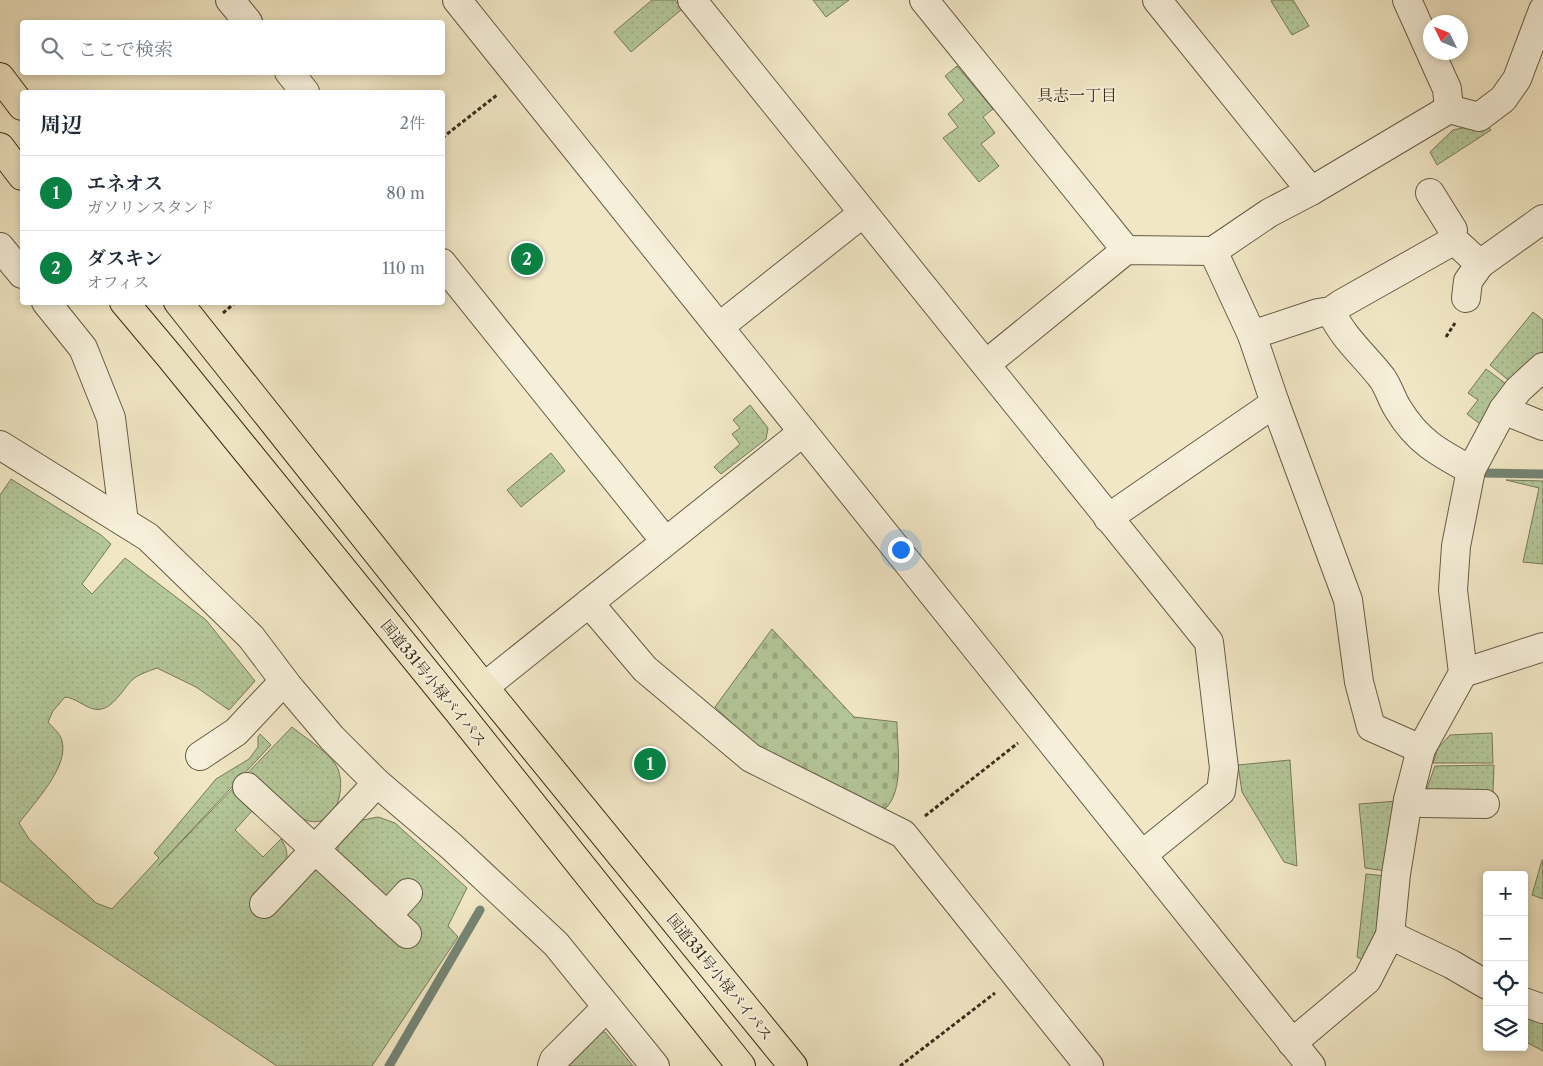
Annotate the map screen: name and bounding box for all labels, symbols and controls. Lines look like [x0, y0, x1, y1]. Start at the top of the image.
north arrow [1423, 15, 1468, 60]
search box [20, 20, 445, 75]
icon: search [38, 34, 66, 62]
text: ここで検索 [78, 38, 173, 61]
district label: 具志一丁目 [1037, 85, 1117, 105]
text: 周辺 [40, 112, 82, 137]
text: 2件 [400, 113, 425, 133]
text: エネオス [87, 172, 163, 195]
text: 1 [52, 183, 60, 203]
text: 80 m [386, 183, 425, 203]
text: ガソリンスタンド [87, 197, 215, 217]
pin: 2 [511, 240, 543, 278]
text: ダスキン [87, 247, 163, 270]
text: 2 [51, 258, 61, 278]
text: 110 m [382, 258, 425, 278]
text: オフィス [87, 272, 149, 292]
your location [888, 537, 914, 563]
street label: 国道331号小禄バイパス [377, 616, 491, 750]
pin: 1 [634, 745, 666, 783]
map controls [1483, 871, 1528, 1051]
button: + [1483, 871, 1528, 916]
street label: 国道331号小禄バイパス [663, 910, 777, 1044]
button: − [1483, 916, 1528, 961]
button: locate [1483, 961, 1528, 1006]
button: layers [1483, 1006, 1528, 1051]

